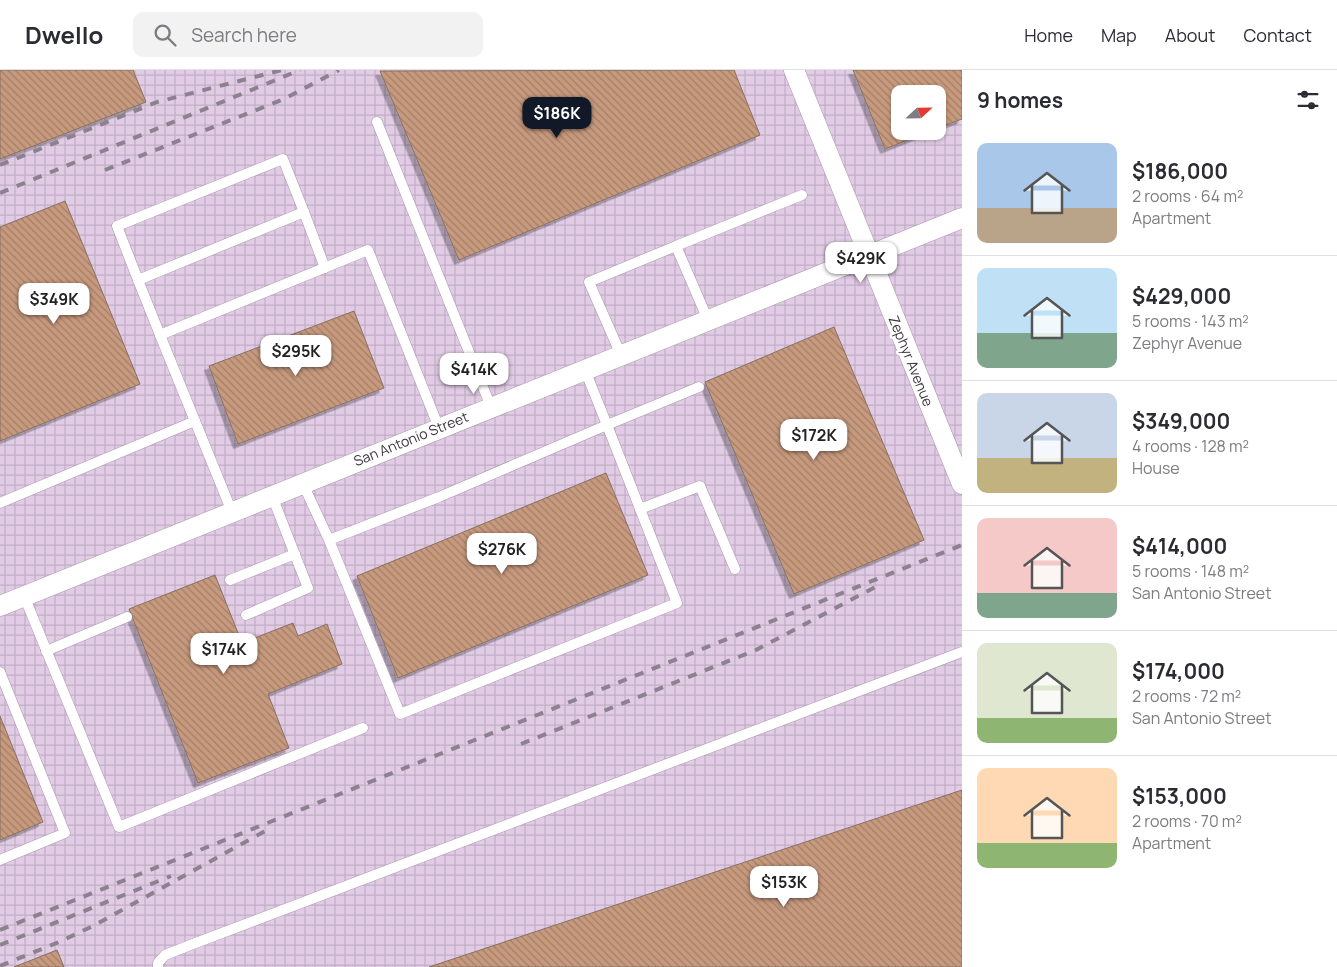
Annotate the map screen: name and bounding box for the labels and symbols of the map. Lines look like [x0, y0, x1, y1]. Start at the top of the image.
north arrow [891, 85, 946, 140]
pin: $186K [522, 97, 592, 139]
pin: $429K [826, 242, 896, 284]
pin: $349K [19, 282, 89, 325]
street label: Zephyr Avenue [885, 313, 938, 409]
pin: $295K [261, 334, 331, 377]
pin: $414K [439, 352, 509, 395]
street label: San Antonio Street [351, 407, 471, 470]
pin: $172K [779, 418, 849, 461]
pin: $276K [467, 532, 537, 575]
pin: $174K [189, 632, 259, 675]
pin: $153K [749, 866, 819, 908]

